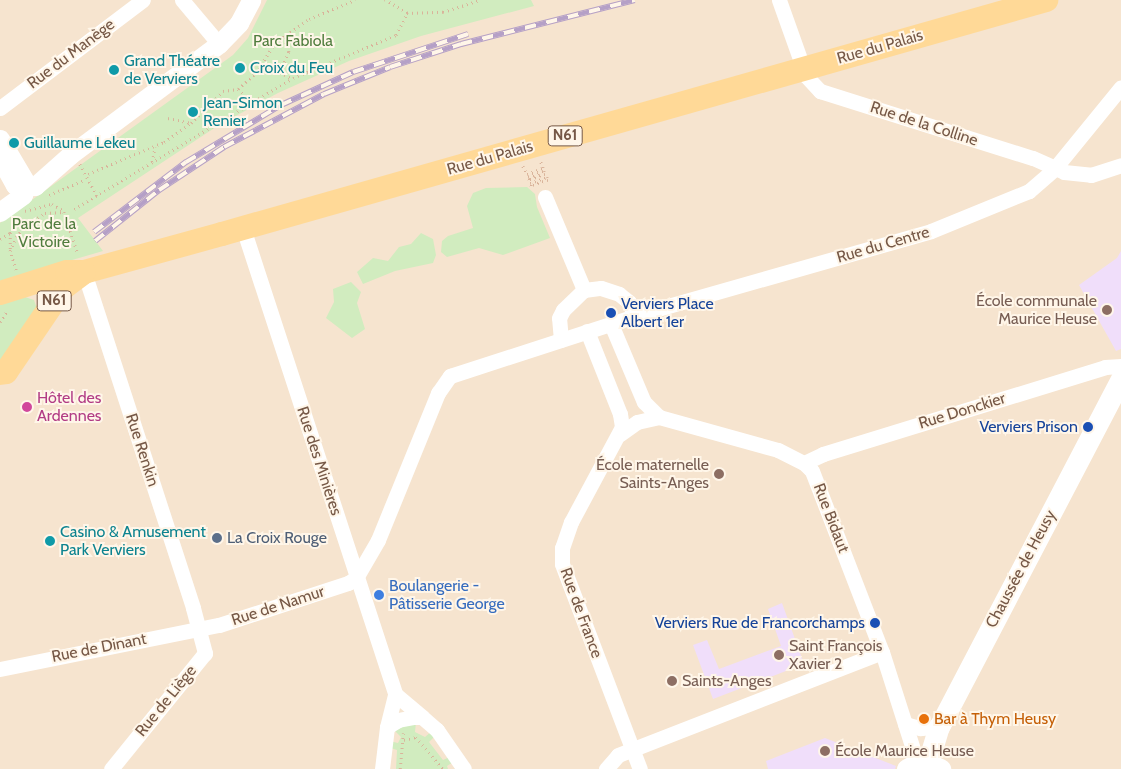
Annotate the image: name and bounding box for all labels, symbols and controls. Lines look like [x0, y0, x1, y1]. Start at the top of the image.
street label: Rue du Manège [24, 15, 118, 93]
street label: Rue du Palais [835, 26, 925, 68]
park label: Parc Fabiola [253, 31, 333, 51]
place label: Grand Théatre de Verviers [124, 51, 220, 89]
place label: Croix du Feu [250, 58, 333, 78]
marker: Croix du Feu [234, 62, 246, 74]
marker: Grand Théatre de Verviers [108, 64, 120, 76]
place label: Jean-Simon Renier [203, 93, 283, 131]
street label: Rue de la Colline [868, 98, 980, 150]
marker: Jean-Simon Renier [187, 106, 199, 118]
road number: N61 [548, 124, 582, 148]
place label: Guillaume Lekeu [24, 133, 135, 153]
marker: Guillaume Lekeu [8, 137, 20, 149]
street label: Rue du Palais [445, 137, 535, 179]
park label: Parc de la Victoire [12, 214, 76, 252]
street label: Rue du Centre [834, 223, 932, 267]
road number: N61 [36, 288, 72, 314]
place label: École communale Maurice Heuse [976, 291, 1097, 329]
place label: Verviers Place Albert 1er [621, 294, 714, 332]
marker: École communale Maurice Heuse [1101, 304, 1113, 316]
marker: Verviers Place Albert 1er [605, 307, 617, 319]
place label: Hôtel des Ardennes [37, 388, 101, 426]
street label: Rue Donckier [916, 389, 1008, 433]
marker: Hôtel des Ardennes [21, 401, 33, 413]
street label: Rue des Minières [292, 404, 346, 518]
street label: Rue Renkin [121, 411, 163, 489]
place label: Verviers Prison [979, 417, 1078, 437]
marker: Verviers Prison [1082, 421, 1094, 433]
place label: École maternelle Saints-Anges [596, 455, 709, 493]
marker: École maternelle Saints-Anges [713, 468, 725, 480]
street label: Rue Bidaut [809, 481, 853, 555]
street label: Chaussée de Heusy [982, 507, 1060, 631]
place label: Casino & Amusement Park Verviers [60, 522, 206, 560]
place label: La Croix Rouge [227, 528, 327, 548]
marker: La Croix Rouge [211, 532, 223, 544]
marker: Casino & Amusement Park Verviers [44, 535, 56, 547]
street label: Rue de France [556, 565, 606, 661]
place label: Boulangerie - Pâtisserie George [389, 576, 505, 614]
street label: Rue de Namur [229, 582, 327, 630]
marker: Boulangerie - Pâtisserie George [373, 589, 385, 601]
place label: Verviers Rue de Francorchamps [655, 613, 865, 633]
marker: Verviers Rue de Francorchamps [869, 617, 881, 629]
street label: Rue de Dinant [50, 629, 148, 667]
place label: Saint François Xavier 2 [789, 636, 882, 674]
marker: Saint François Xavier 2 [773, 649, 785, 661]
street label: Rue de Liège [131, 662, 201, 740]
place label: Saints-Anges [682, 671, 772, 691]
marker: Saints-Anges [666, 675, 678, 687]
place label: Bar à Thym Heusy [934, 709, 1056, 729]
marker: Bar à Thym Heusy [918, 713, 930, 725]
place label: École Maurice Heuse [835, 741, 974, 761]
marker: École Maurice Heuse [819, 745, 831, 757]

